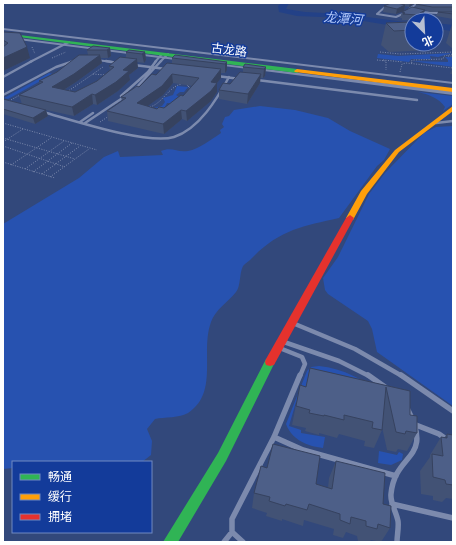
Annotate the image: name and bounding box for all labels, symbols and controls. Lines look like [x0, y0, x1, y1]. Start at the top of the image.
water label: 龙潭河 [323, 7, 366, 30]
north arrow [404, 12, 444, 52]
text: 北 [420, 32, 436, 51]
street label: 古龙路 [210, 39, 248, 60]
legend [12, 461, 152, 533]
text: 畅通 [48, 468, 72, 485]
text: 缓行 [48, 488, 72, 505]
text: 拥堵 [48, 508, 72, 525]

